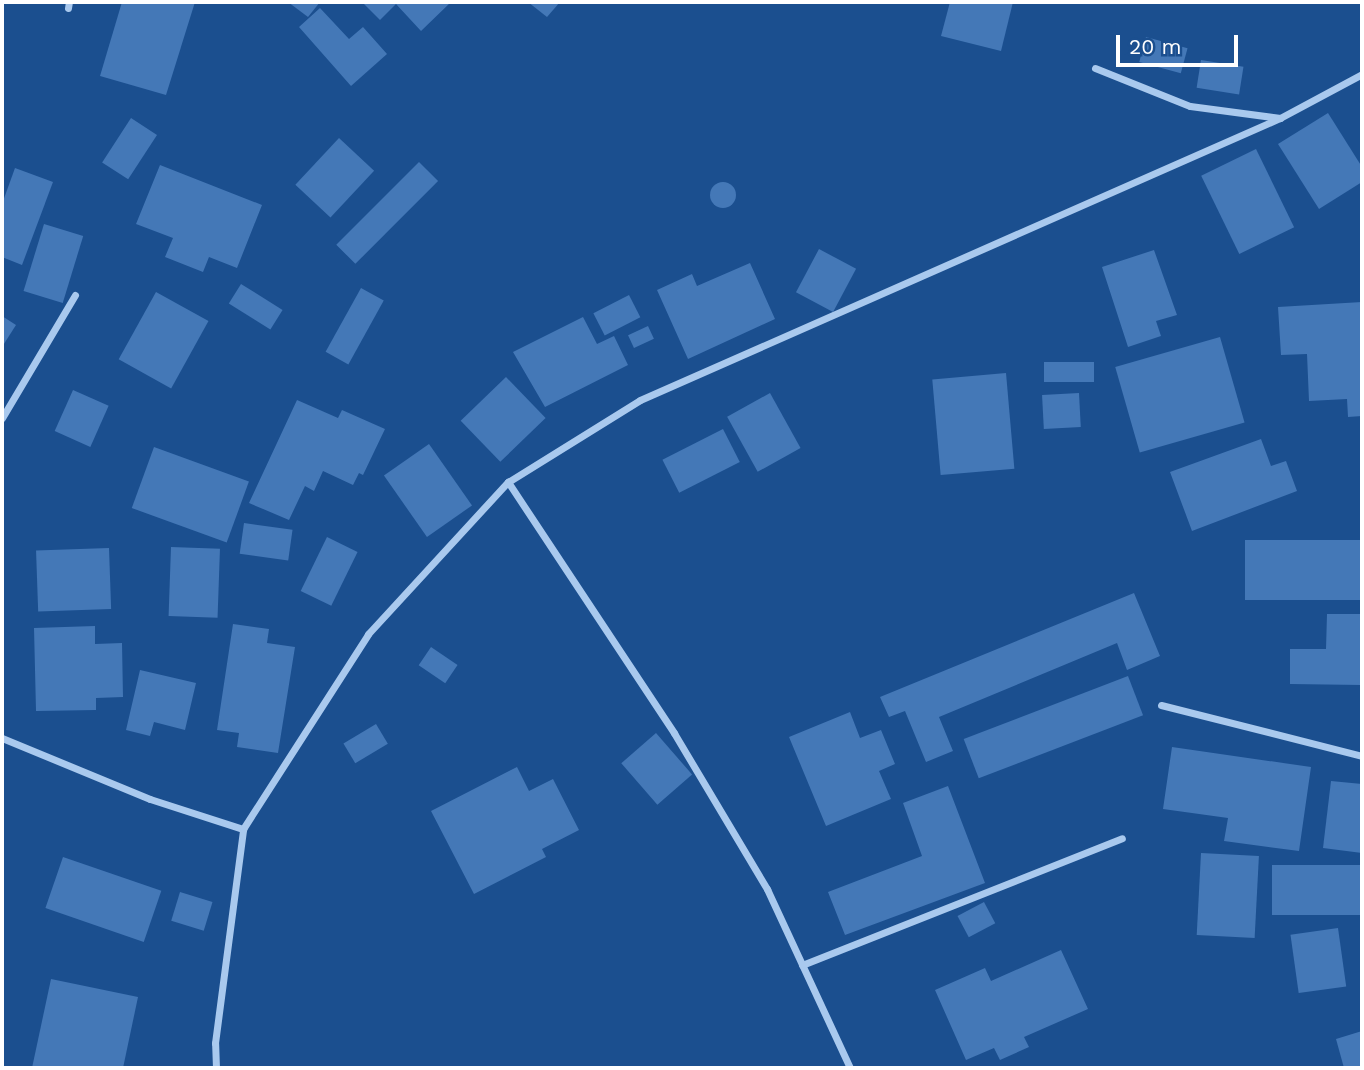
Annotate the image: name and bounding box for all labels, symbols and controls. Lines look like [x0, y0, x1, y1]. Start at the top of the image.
scale bar [1119, 21, 1242, 65]
text: 20 m [1129, 34, 1181, 59]

